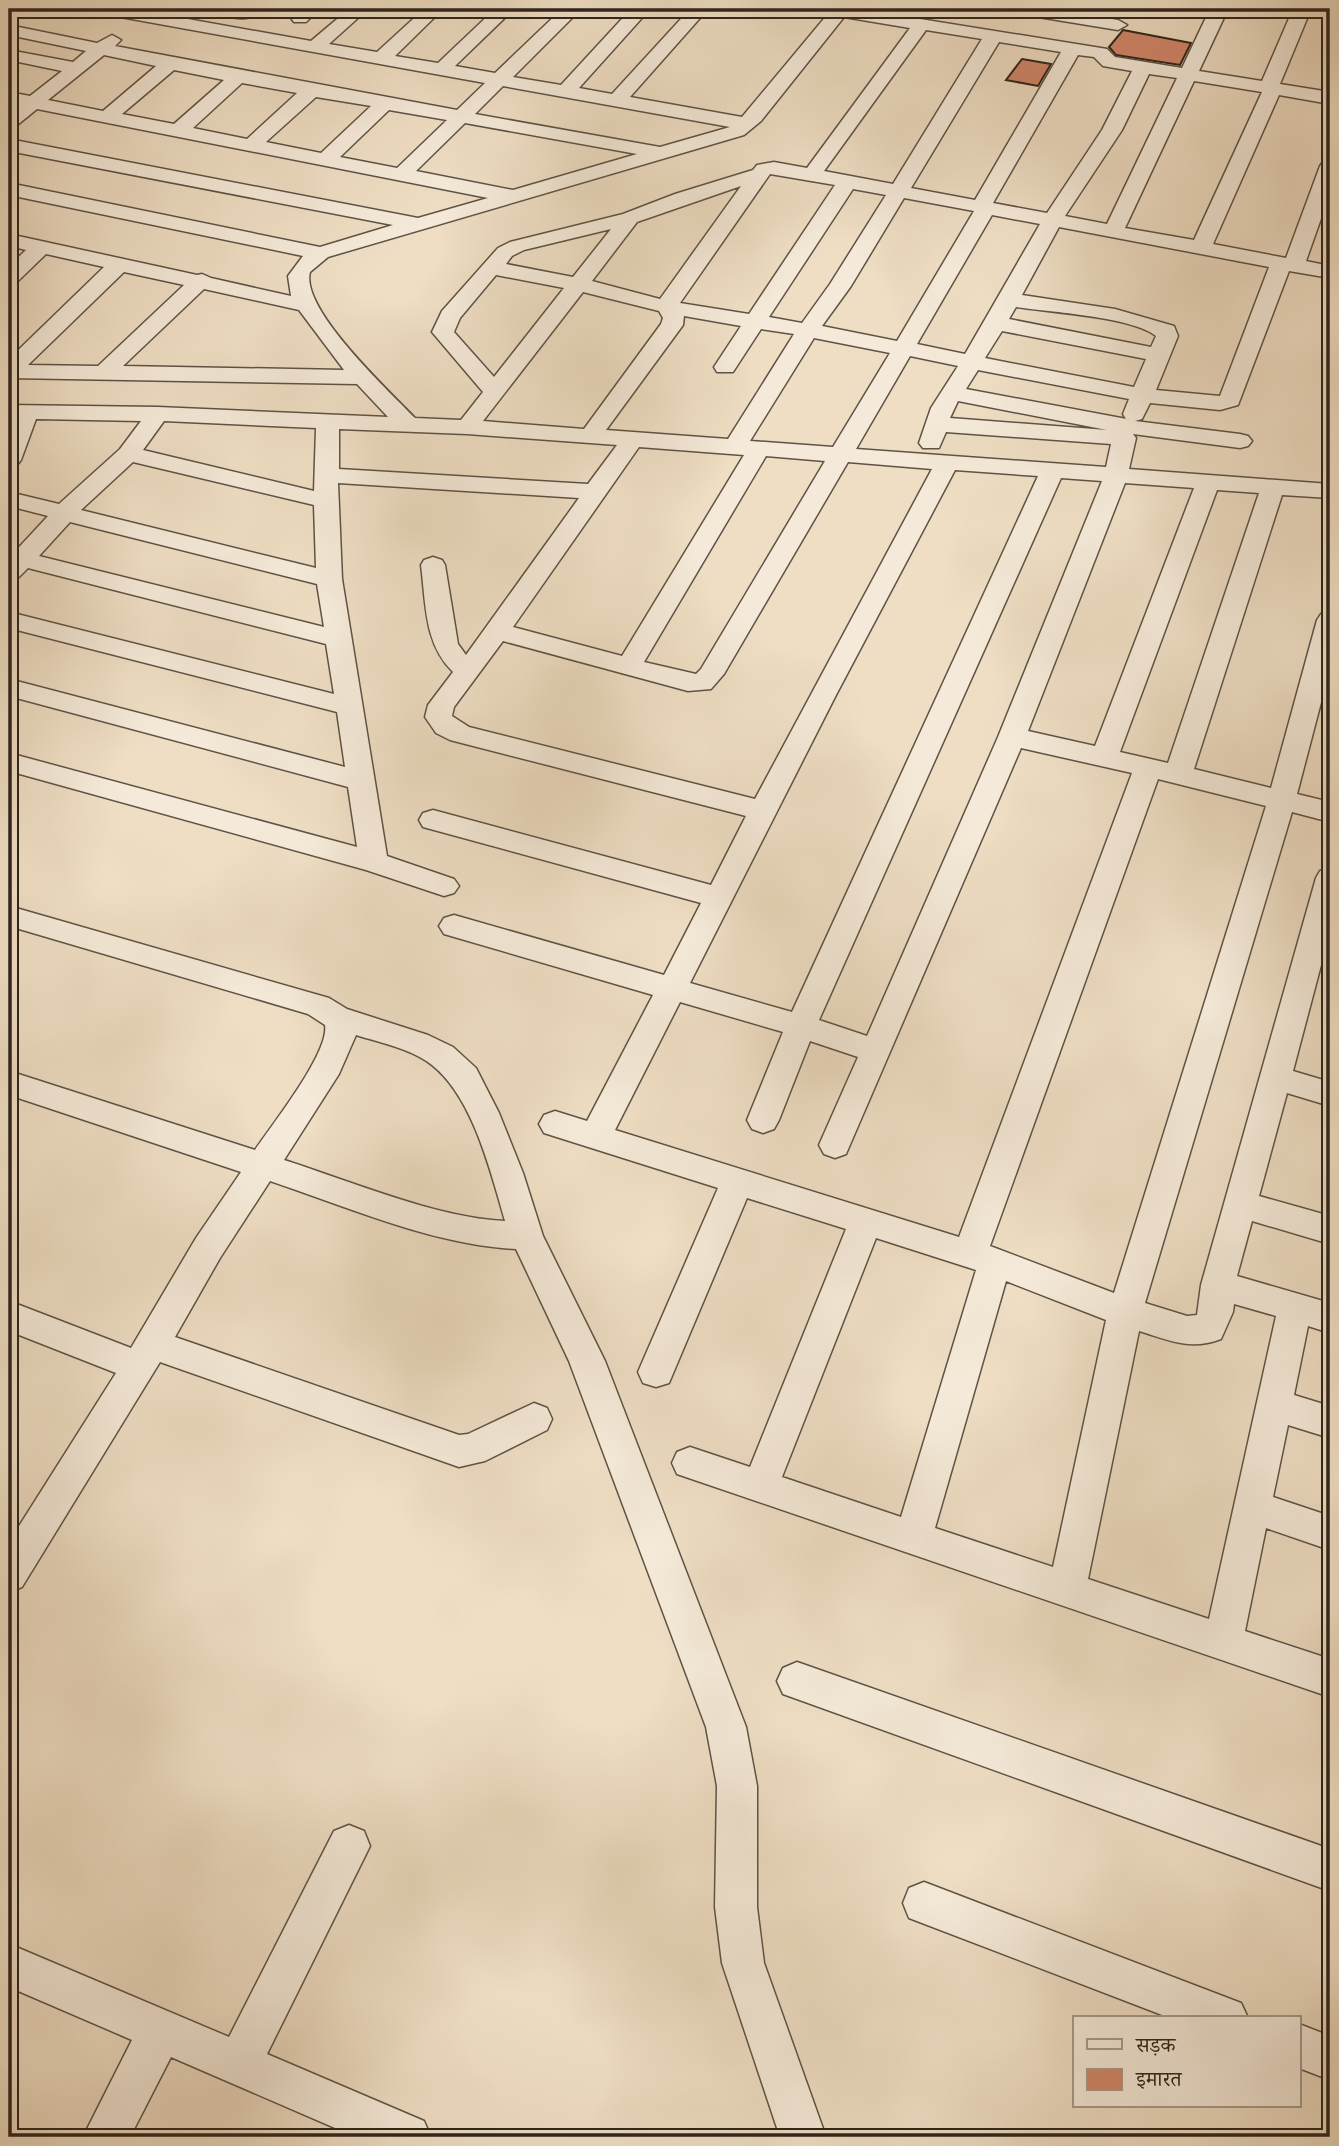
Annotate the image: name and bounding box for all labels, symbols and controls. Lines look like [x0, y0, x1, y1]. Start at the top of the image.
legend [1073, 2016, 1300, 2108]
text: सड़क [1135, 2031, 1176, 2059]
text: इमारत [1135, 2065, 1183, 2093]

